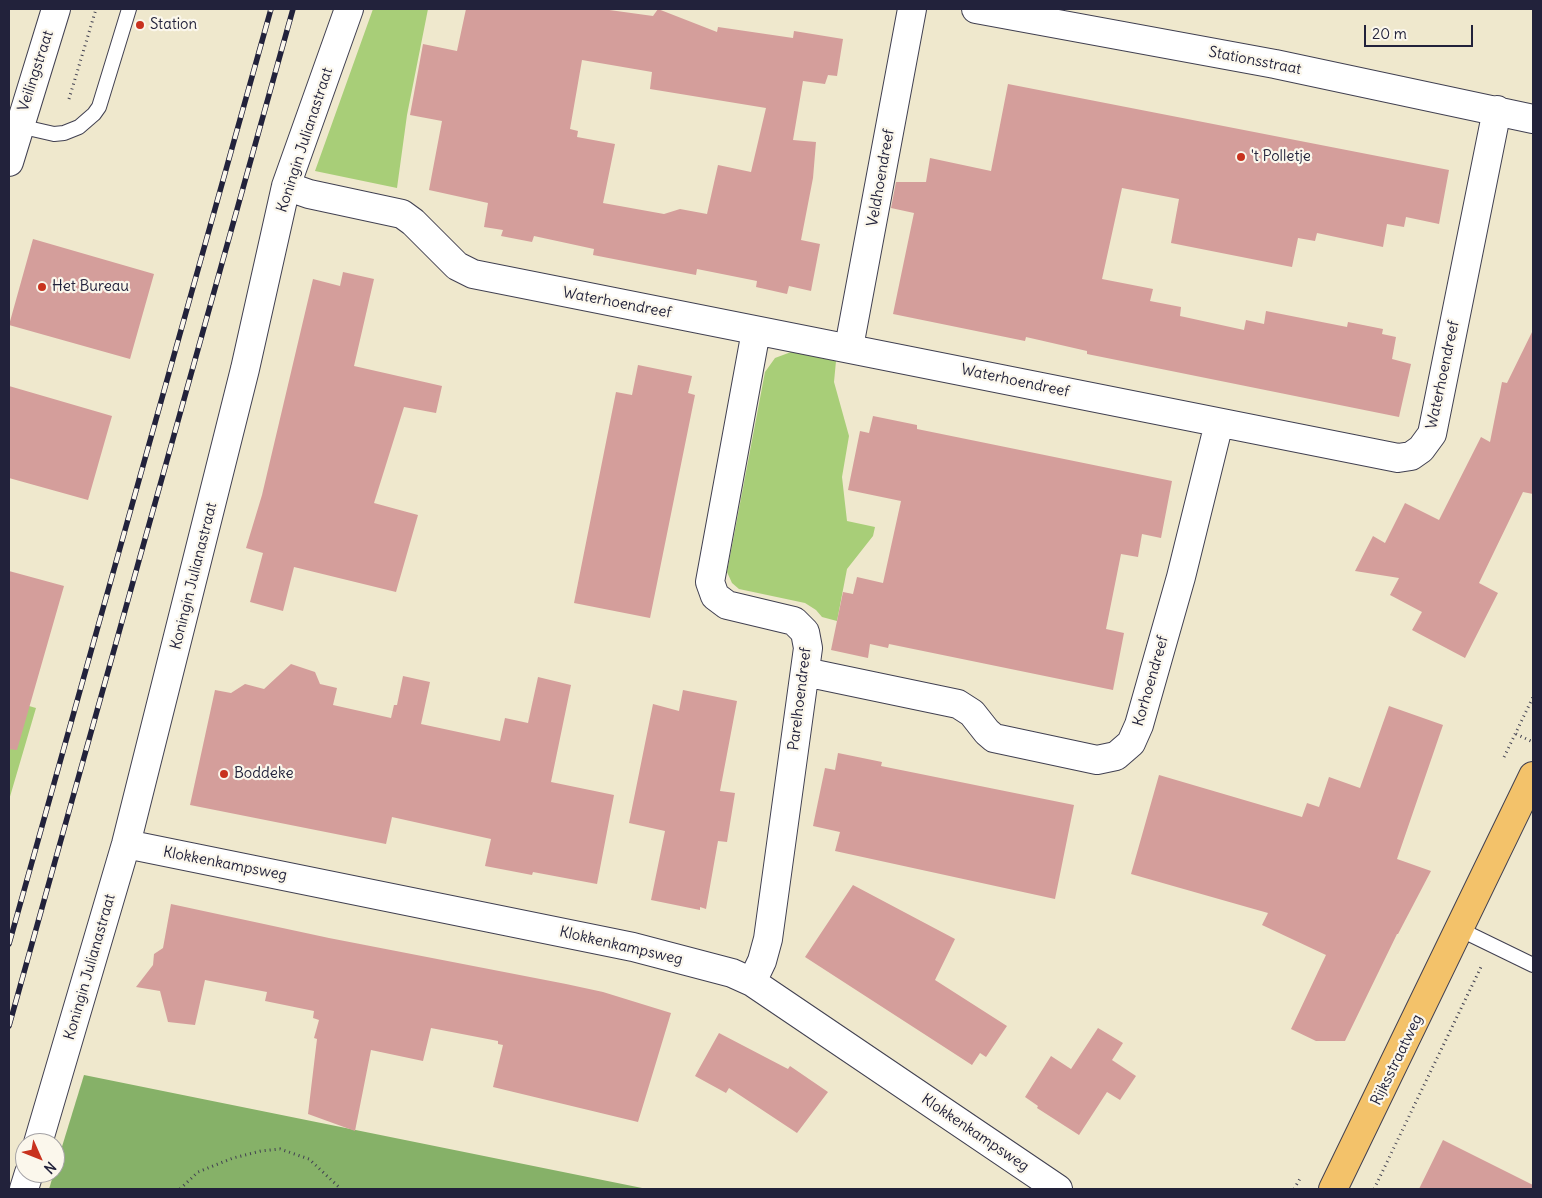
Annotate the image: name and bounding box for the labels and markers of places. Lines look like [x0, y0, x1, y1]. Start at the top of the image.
place label: Station [150, 16, 197, 34]
marker: Station [134, 19, 146, 31]
place label: 't Polletje [1251, 148, 1311, 166]
marker: 't Polletje [1235, 151, 1247, 163]
place label: Het Bureau [52, 278, 129, 296]
marker: Het Bureau [36, 281, 48, 293]
place label: Boddeke [234, 765, 294, 783]
marker: Boddeke [218, 768, 230, 780]

